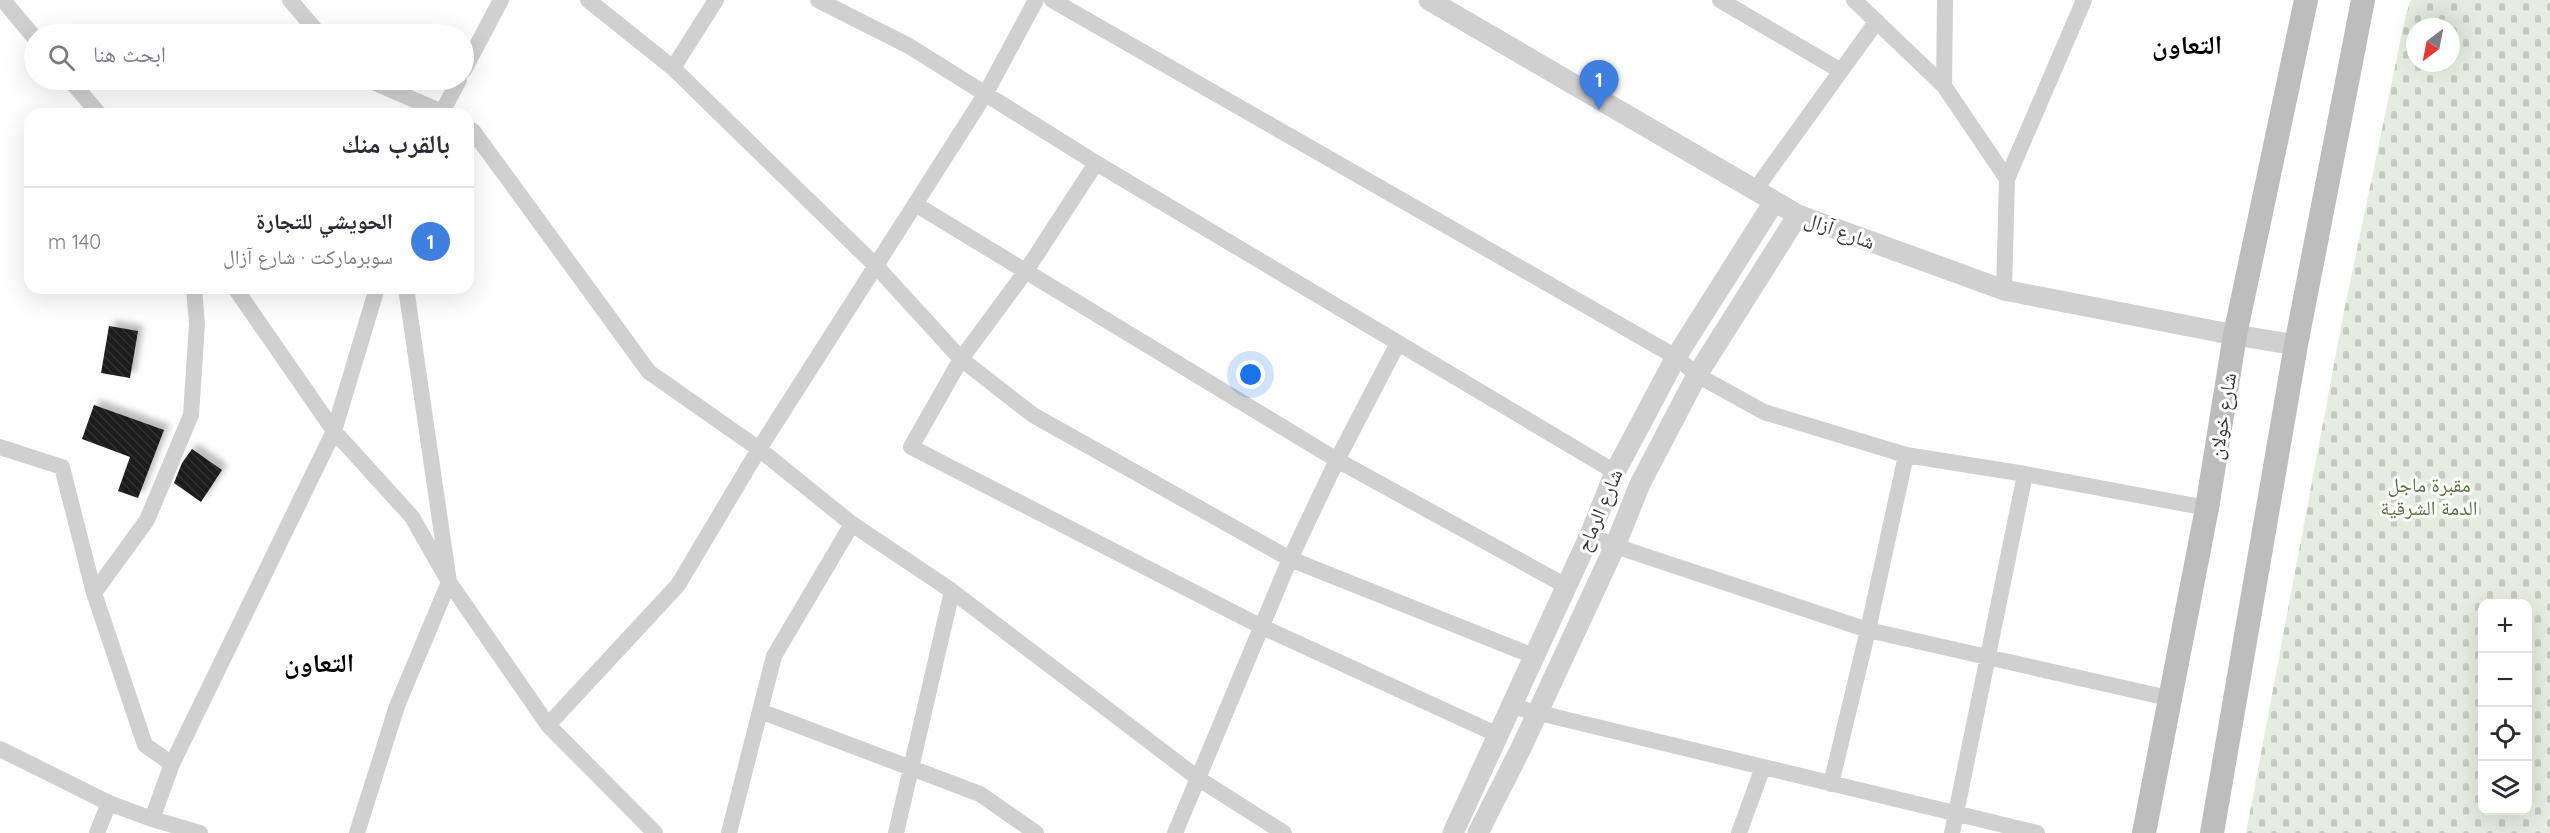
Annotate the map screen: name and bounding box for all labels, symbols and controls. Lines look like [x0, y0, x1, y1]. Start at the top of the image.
north arrow [2406, 18, 2460, 72]
search box [24, 24, 474, 90]
district label: التعاون [2152, 28, 2222, 61]
text: ابحث هنا [93, 40, 166, 68]
icon: search [45, 41, 78, 74]
pin: 1 [1580, 60, 1618, 110]
text: بالقرب منك [341, 127, 450, 160]
street label: شارع آزال [1801, 206, 1878, 255]
text: الحويشي للتجارة [256, 207, 393, 235]
text: 140 m [48, 229, 101, 254]
text: 1 [427, 229, 434, 254]
text: سوبرماركت · شارع آزال [223, 244, 393, 269]
your location [1236, 360, 1265, 389]
street label: شارع خولان [2203, 371, 2242, 461]
street label: شارع الرماح [1570, 465, 1629, 556]
park label: مقبرة ماجل الدمة الشرقية [2380, 472, 2478, 520]
map controls [2478, 599, 2532, 815]
button: + [2478, 599, 2532, 653]
district label: التعاون [284, 646, 354, 679]
button: − [2478, 653, 2532, 707]
button: locate [2478, 707, 2532, 761]
button: layers [2478, 761, 2532, 815]

